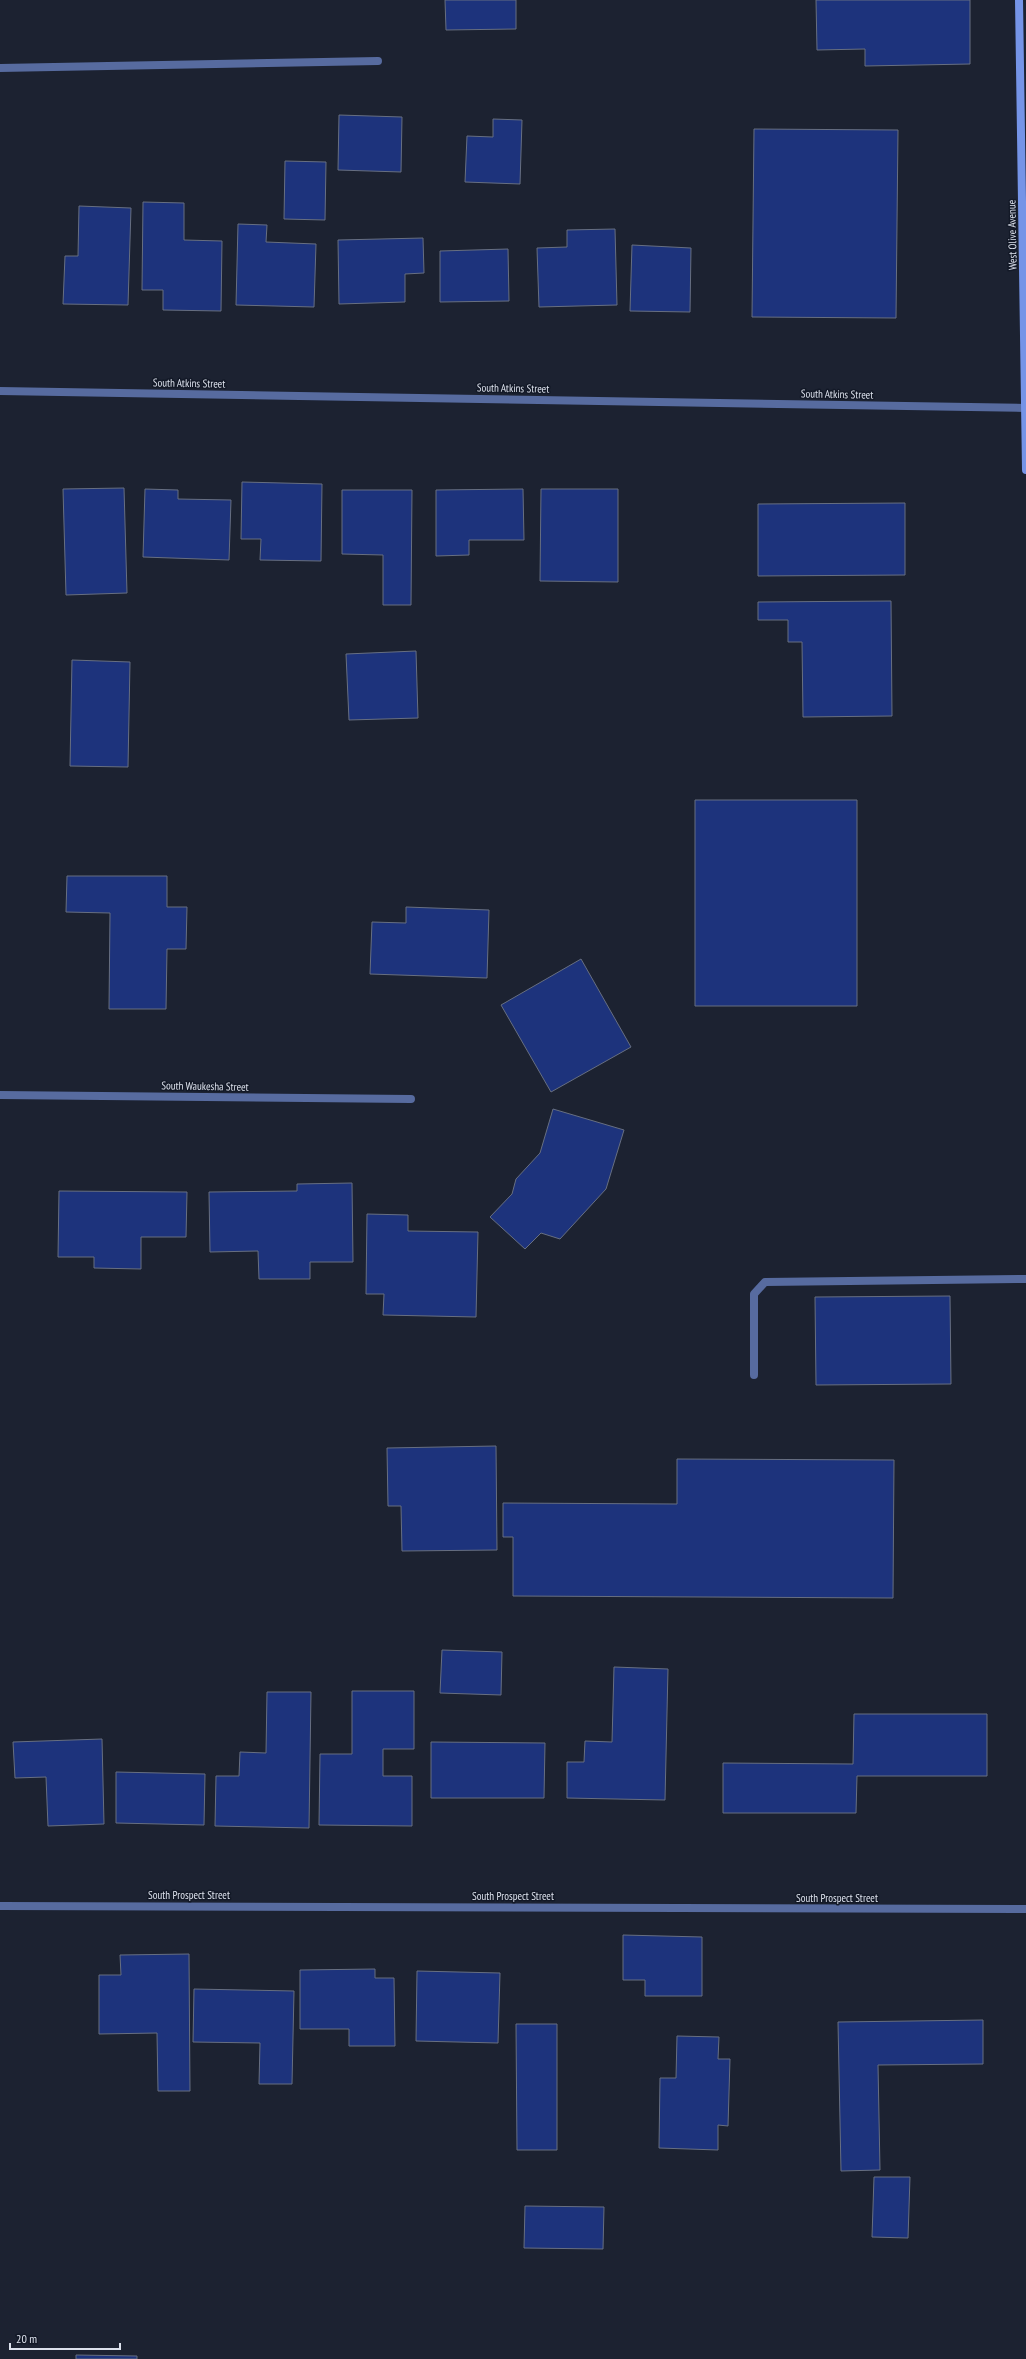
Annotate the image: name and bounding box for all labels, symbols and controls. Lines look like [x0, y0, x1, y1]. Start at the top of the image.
street label: West Olive Avenue [1004, 199, 1020, 270]
street label: South Atkins Street [153, 375, 225, 391]
street label: South Atkins Street [477, 380, 549, 396]
street label: South Atkins Street [801, 386, 873, 402]
street label: South Waukesha Street [161, 1078, 249, 1094]
street label: South Prospect Street [148, 1888, 230, 1902]
street label: South Prospect Street [472, 1889, 554, 1903]
street label: South Prospect Street [796, 1891, 878, 1905]
scale bar [10, 2325, 120, 2351]
text: 20 m [16, 2331, 37, 2346]

